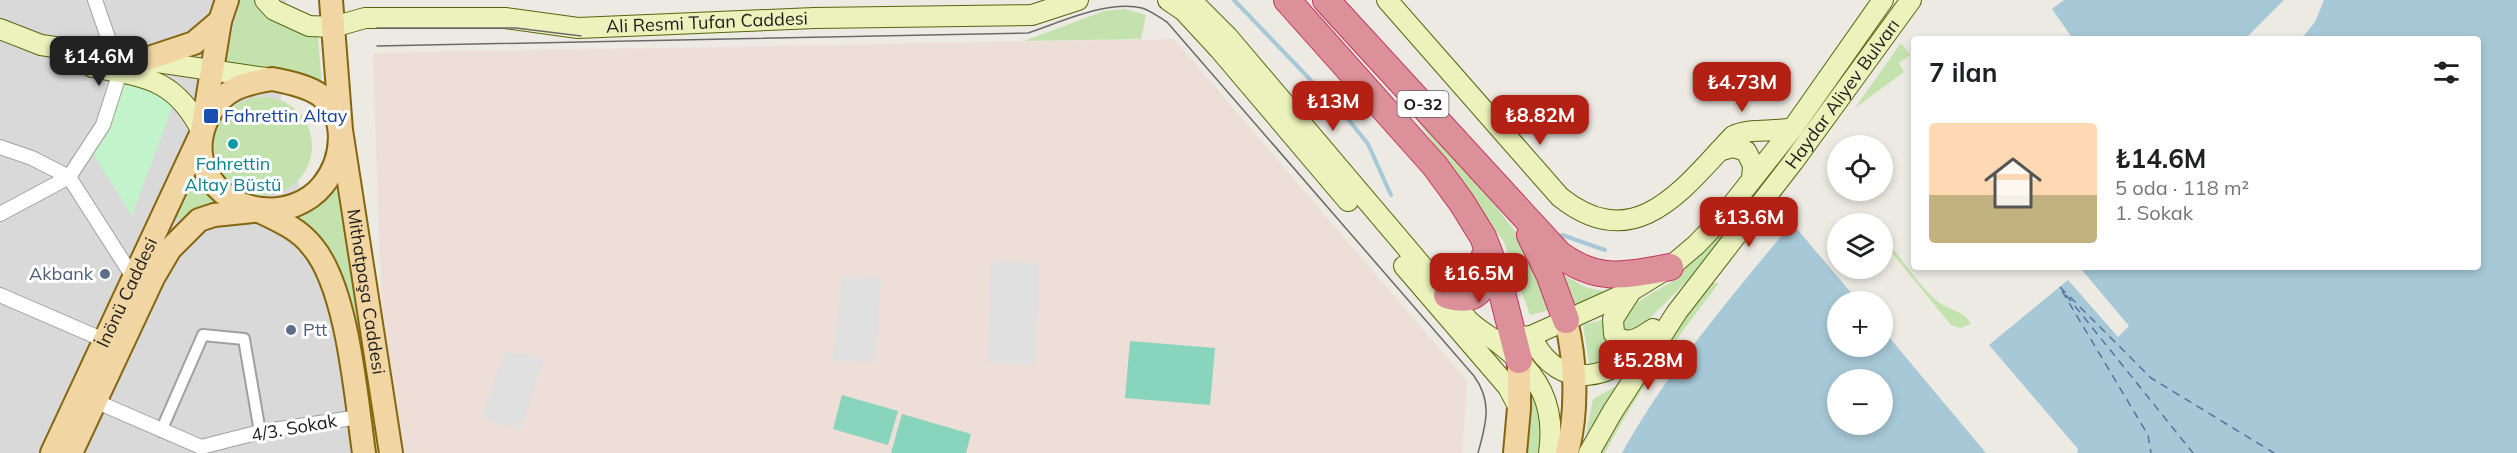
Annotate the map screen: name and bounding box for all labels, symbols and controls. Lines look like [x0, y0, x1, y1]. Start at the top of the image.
street label: Ali Resmi Tufan Caddesi [606, 6, 808, 38]
street label: Haydar Aliyev Bulvarı [1780, 14, 1904, 173]
pin: ₺14.6M [50, 36, 148, 87]
text: ₺14.6M [64, 43, 134, 68]
text: 7 ilan [1929, 56, 1997, 89]
icon: filters [2430, 56, 2463, 89]
pin: ₺4.73M [1693, 62, 1791, 113]
text: ₺4.73M [1707, 69, 1777, 94]
pin: ₺13M [1297, 81, 1369, 132]
text: ₺13M [1306, 88, 1360, 113]
road number: O-32 [1398, 91, 1448, 117]
pin: ₺8.82M [1491, 95, 1589, 146]
text: ₺8.82M [1505, 102, 1575, 127]
place label: Fahrettin Altay [224, 104, 348, 127]
marker: Fahrettin Altay [202, 107, 220, 125]
map controls [1827, 135, 1893, 435]
button: locate [1827, 135, 1893, 201]
marker: Fahrettin Altay Büstü [226, 137, 240, 151]
text: ₺14.6M [2115, 142, 2206, 175]
icon: home [1977, 147, 2049, 219]
place label: Fahrettin Altay Büstü [185, 152, 281, 196]
text: 5 oda · 118 m² [2115, 175, 2249, 200]
pin: ₺13.6M [1700, 197, 1798, 248]
text: 1. Sokak [2115, 200, 2193, 225]
text: ₺13.6M [1714, 204, 1784, 229]
street label: Mithatpaşa Caddesi [342, 207, 391, 376]
button: layers [1827, 213, 1893, 279]
street label: İnönü Caddesi [91, 234, 162, 351]
pin: ₺16.5M [1430, 253, 1528, 304]
text: ₺16.5M [1444, 260, 1514, 285]
place label: Akbank [29, 262, 94, 285]
marker: Akbank [98, 267, 112, 281]
button: + [1827, 291, 1893, 357]
place label: Ptt [303, 318, 327, 341]
marker: Ptt [284, 323, 298, 337]
pin: ₺5.28M [1599, 340, 1697, 391]
text: ₺5.28M [1613, 347, 1683, 372]
button: − [1827, 369, 1893, 435]
street label: 4/3. Sokak [249, 409, 339, 446]

